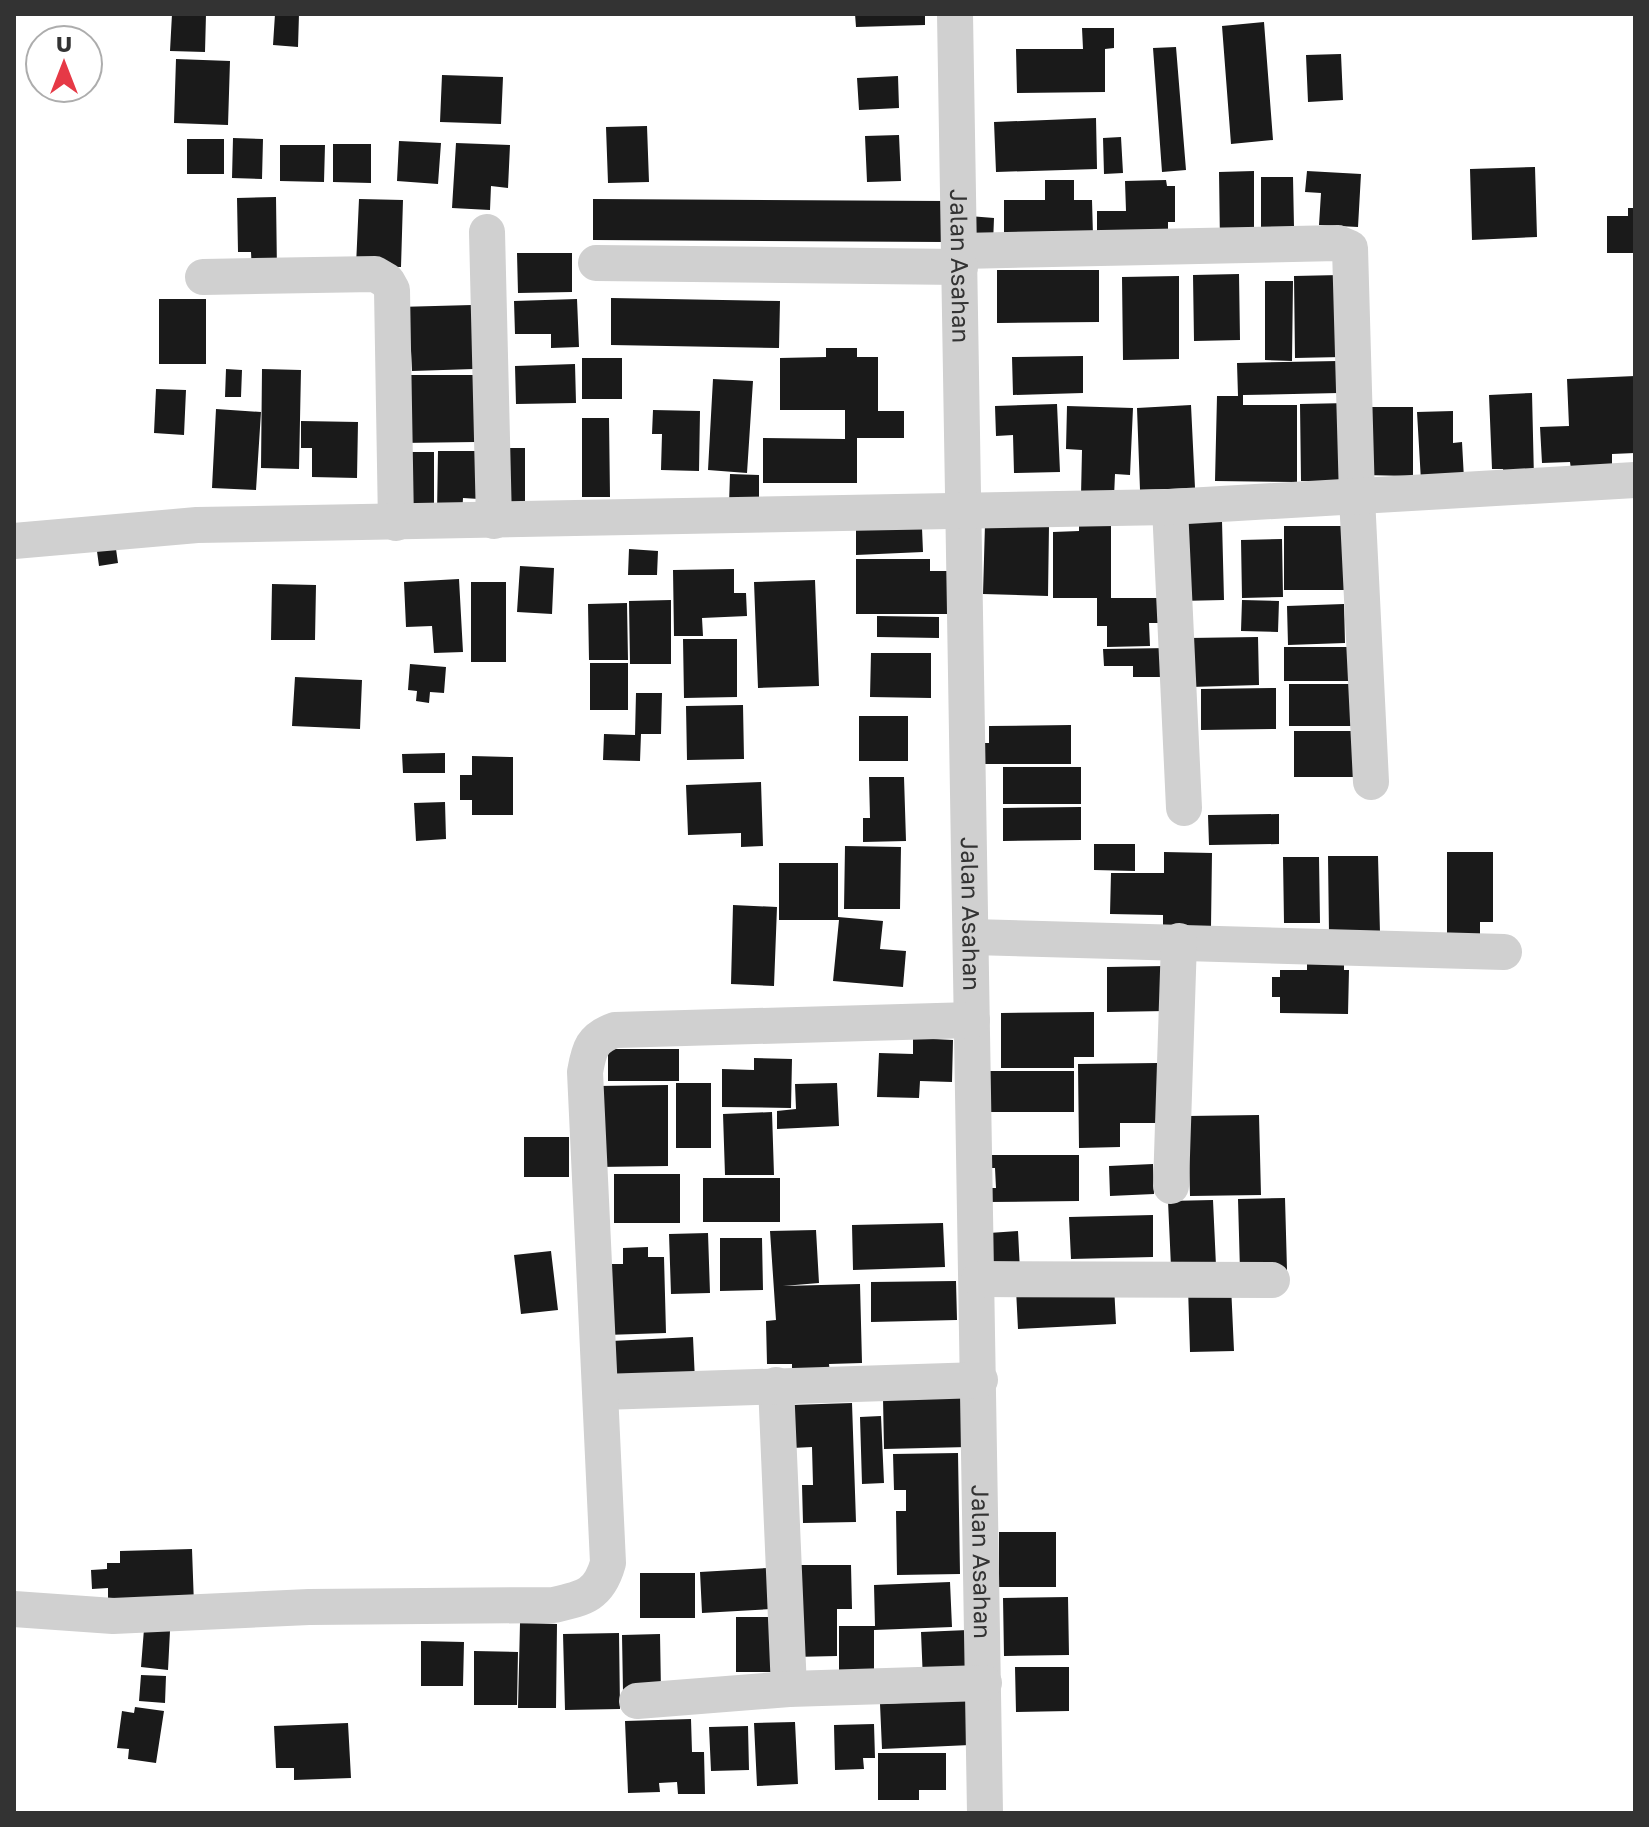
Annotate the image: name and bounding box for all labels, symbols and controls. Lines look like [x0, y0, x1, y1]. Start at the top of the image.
north arrow [24, 24, 104, 104]
text: U [56, 30, 72, 57]
street label: Jalan Asahan [945, 189, 976, 343]
street label: Jalan Asahan [956, 836, 987, 991]
street label: Jalan Asahan [967, 1484, 998, 1639]

